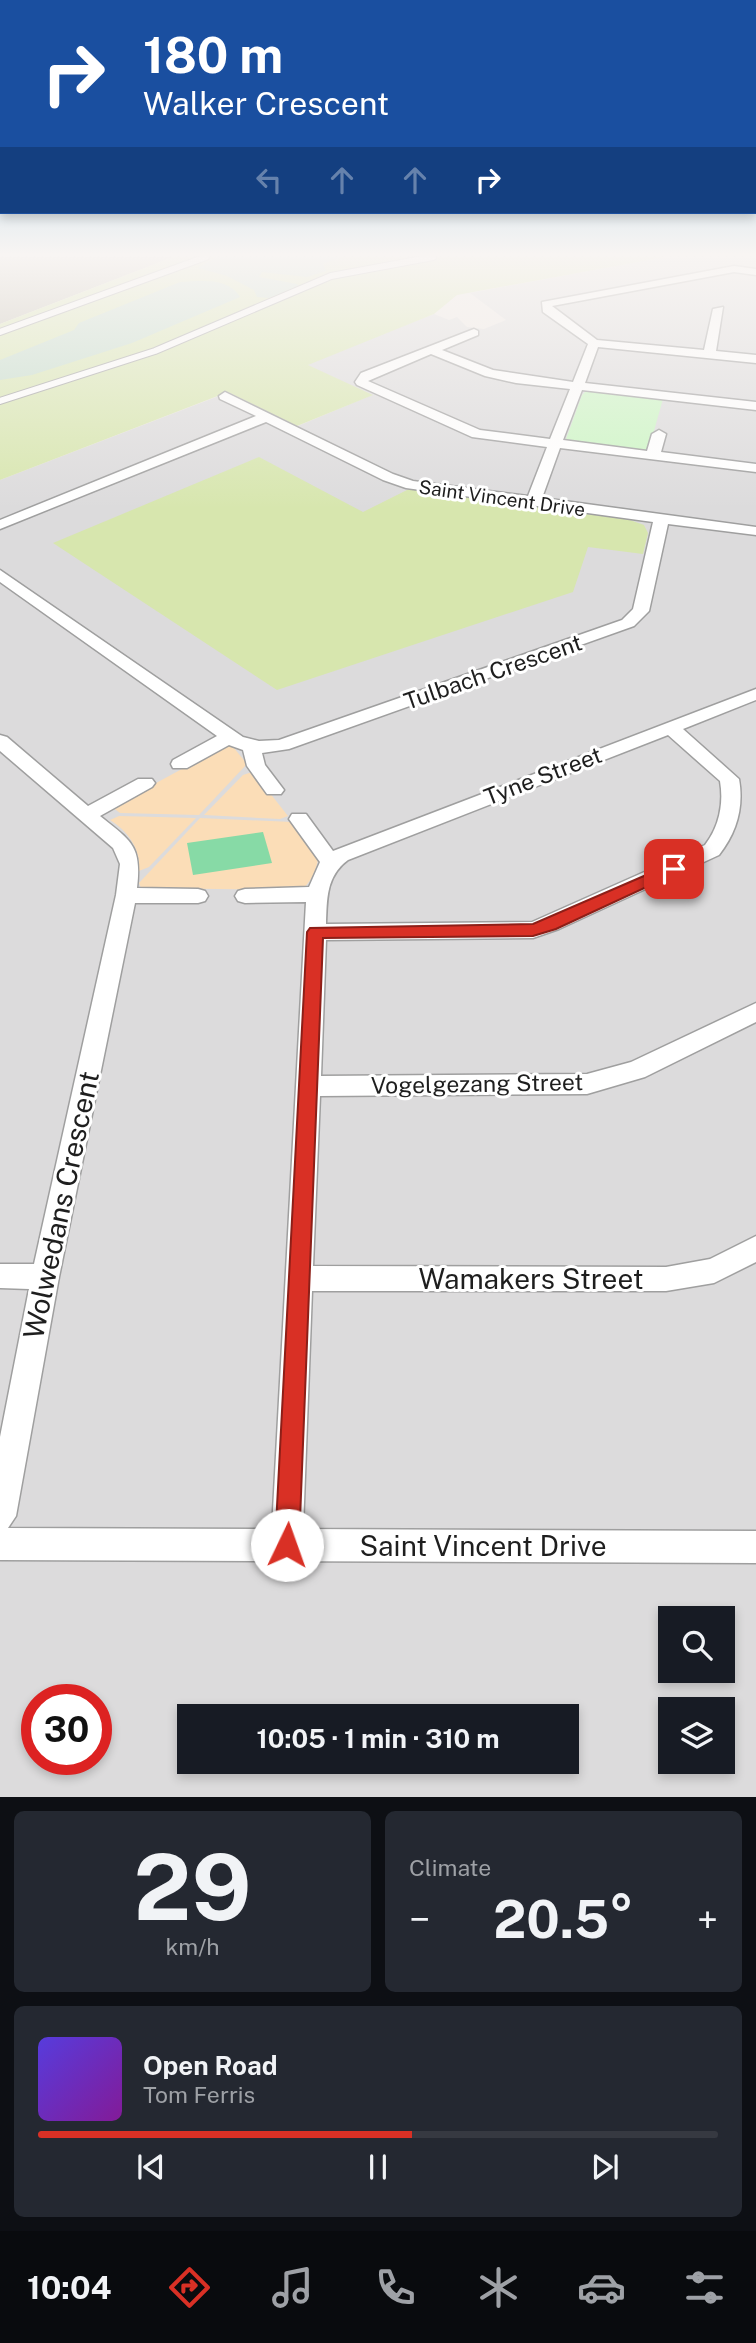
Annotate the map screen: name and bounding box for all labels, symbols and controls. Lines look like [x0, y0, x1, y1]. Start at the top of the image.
text: 180 m [143, 26, 283, 84]
icon: right [28, 28, 119, 119]
text: Walker Crescent [143, 85, 389, 122]
icon: left [250, 161, 288, 199]
icon: ahead [323, 161, 361, 199]
icon: ahead [396, 161, 434, 199]
icon: right [469, 161, 507, 199]
street label: Saint Vincent Drive [417, 475, 587, 521]
street label: Tulbach Crescent [400, 628, 585, 715]
street label: Tyne Street [480, 741, 605, 810]
pin [644, 839, 704, 899]
icon: arrive [655, 850, 693, 888]
street label: Wolwedans Crescent [16, 1068, 105, 1342]
street label: Vogelgezang Street [371, 1068, 583, 1099]
street label: Wamakers Street [418, 1262, 644, 1295]
position arrow [250, 1508, 324, 1582]
street label: Saint Vincent Drive [359, 1529, 607, 1562]
map controls [658, 1606, 735, 1774]
button: search [658, 1606, 735, 1683]
speed limit sign: 30 [21, 1684, 112, 1775]
button: layers [658, 1697, 735, 1774]
text: 10:05 · 1 min · 310 m [257, 1723, 500, 1754]
text: 29 [134, 1834, 251, 1940]
text: Climate [409, 1854, 491, 1881]
text: 20.5° [493, 1889, 634, 1950]
text: − [409, 1897, 430, 1942]
text: + [697, 1897, 718, 1942]
text: km/h [165, 1933, 220, 1960]
text: Open Road [143, 2050, 278, 2081]
text: Tom Ferris [143, 2081, 255, 2108]
icon: previous [132, 2148, 170, 2186]
icon: pause [359, 2148, 397, 2186]
icon: next [586, 2148, 624, 2186]
icon: directions [165, 2263, 214, 2312]
icon: music [268, 2263, 317, 2312]
icon: phone [371, 2263, 420, 2312]
icon: climate [474, 2263, 523, 2312]
icon: car [577, 2263, 626, 2312]
icon: filters [680, 2263, 729, 2312]
text: 10:04 [27, 2269, 111, 2306]

